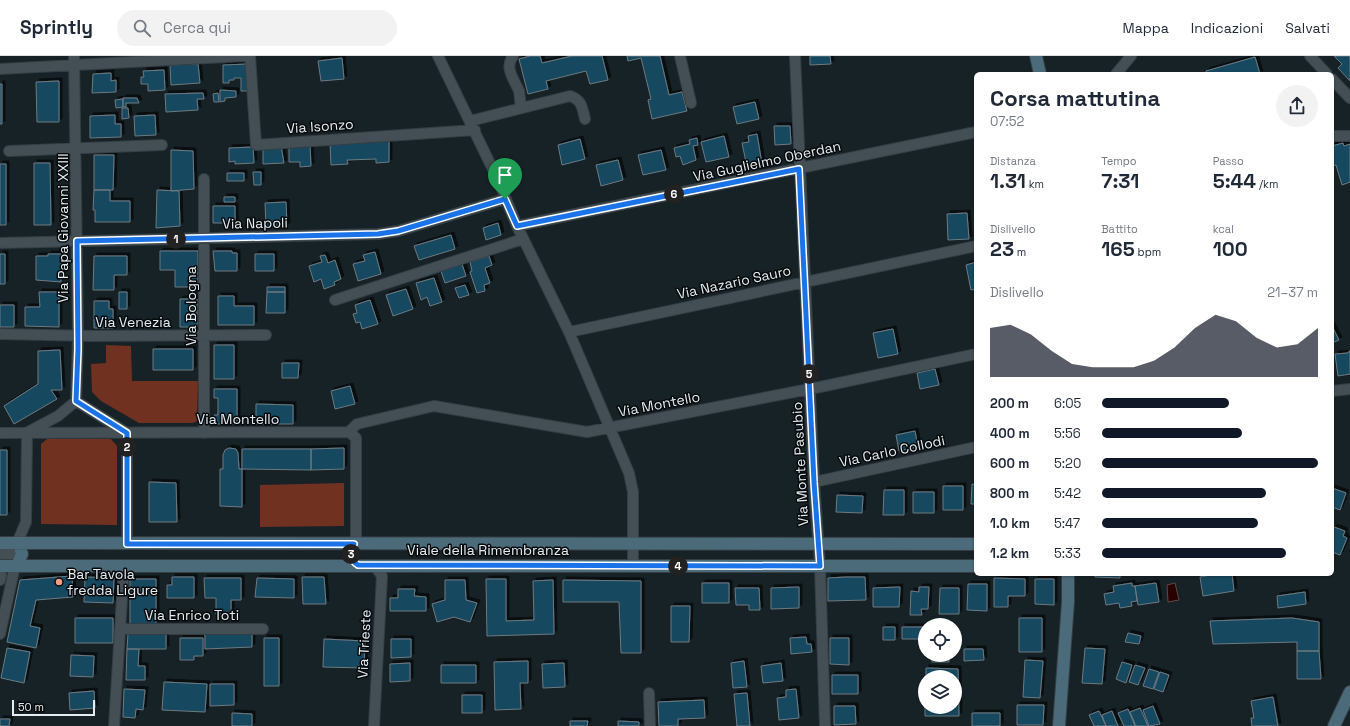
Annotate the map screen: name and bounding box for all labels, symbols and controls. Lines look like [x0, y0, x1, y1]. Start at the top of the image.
search box [117, 10, 397, 46]
text: Sprintly [20, 15, 93, 40]
icon: search [131, 17, 153, 39]
text: Cerca qui [163, 18, 231, 37]
text: Mappa [1123, 19, 1169, 37]
text: Indicazioni [1191, 19, 1263, 37]
text: Salvati [1285, 19, 1330, 37]
text: Corsa mattutina [990, 84, 1160, 112]
button: share [1276, 85, 1318, 127]
text: 07:52 [990, 113, 1024, 130]
street label: Via Isonzo [286, 115, 354, 137]
street label: Via Guglielmo Oberdan [691, 137, 843, 185]
street label: Via Papa Giovanni XXIII [54, 153, 72, 303]
text: Distanza [990, 154, 1036, 168]
text: Tempo [1101, 154, 1137, 168]
text: Passo [1213, 154, 1244, 168]
pin [488, 158, 522, 199]
icon: arrive [494, 164, 516, 186]
text: 1.31 [990, 168, 1026, 194]
text: 7:31 [1101, 168, 1139, 194]
text: 5:44 [1213, 168, 1256, 194]
text: km [1026, 177, 1044, 191]
text: /km [1256, 177, 1278, 191]
pin: 6 [664, 184, 684, 204]
text: 6 [671, 187, 677, 201]
street label: Via Napoli [222, 213, 288, 233]
text: Dislivello [990, 222, 1036, 236]
text: Battito [1101, 222, 1138, 236]
text: kcal [1213, 222, 1234, 236]
pin: 1 [166, 229, 186, 249]
text: 1 [174, 232, 178, 246]
text: 23 [990, 236, 1014, 262]
text: 165 [1101, 236, 1135, 262]
text: 100 [1213, 236, 1248, 262]
text: m [1014, 245, 1026, 259]
text: bpm [1135, 245, 1161, 259]
street label: Via Nazario Sauro [675, 261, 793, 303]
street label: Via Bologna [182, 266, 200, 346]
text: Dislivello [990, 284, 1044, 301]
text: 21–37 m [1267, 284, 1318, 301]
street label: Via Venezia [95, 313, 171, 331]
pin: 5 [799, 364, 819, 384]
text: 5 [806, 367, 812, 381]
street label: Via Montello [617, 387, 701, 421]
text: 200 m [990, 395, 1029, 412]
text: 6:05 [1054, 395, 1081, 412]
street label: Via Monte Pasubio [788, 401, 812, 527]
street label: Via Montello [197, 410, 279, 428]
text: 400 m [990, 425, 1030, 442]
text: 5:56 [1054, 425, 1081, 442]
street label: Via Carlo Collodi [838, 431, 946, 471]
pin: 2 [117, 437, 137, 457]
text: 2 [124, 440, 130, 454]
text: 600 m [990, 455, 1029, 472]
text: 5:20 [1054, 455, 1081, 472]
text: 800 m [990, 485, 1029, 502]
text: 5:42 [1054, 485, 1081, 502]
text: 1.0 km [990, 515, 1030, 532]
text: 5:47 [1054, 515, 1080, 532]
street label: Viale della Rimembranza [407, 541, 569, 559]
pin: 3 [341, 544, 361, 564]
text: 1.2 km [990, 545, 1029, 562]
text: 5:33 [1054, 545, 1081, 562]
text: 3 [348, 547, 354, 561]
pin: 4 [668, 556, 688, 576]
text: 4 [675, 559, 682, 573]
place label: Bar Tavola fredda Ligure [67, 565, 158, 599]
marker: Bar Tavola fredda Ligure [54, 577, 64, 587]
street label: Via Enrico Toti [145, 606, 239, 624]
street label: Via Trieste [353, 609, 375, 679]
map controls [918, 618, 962, 714]
button: locate [918, 618, 962, 662]
button: layers [918, 670, 962, 714]
scale bar [12, 698, 95, 717]
text: 50 m [18, 700, 44, 714]

